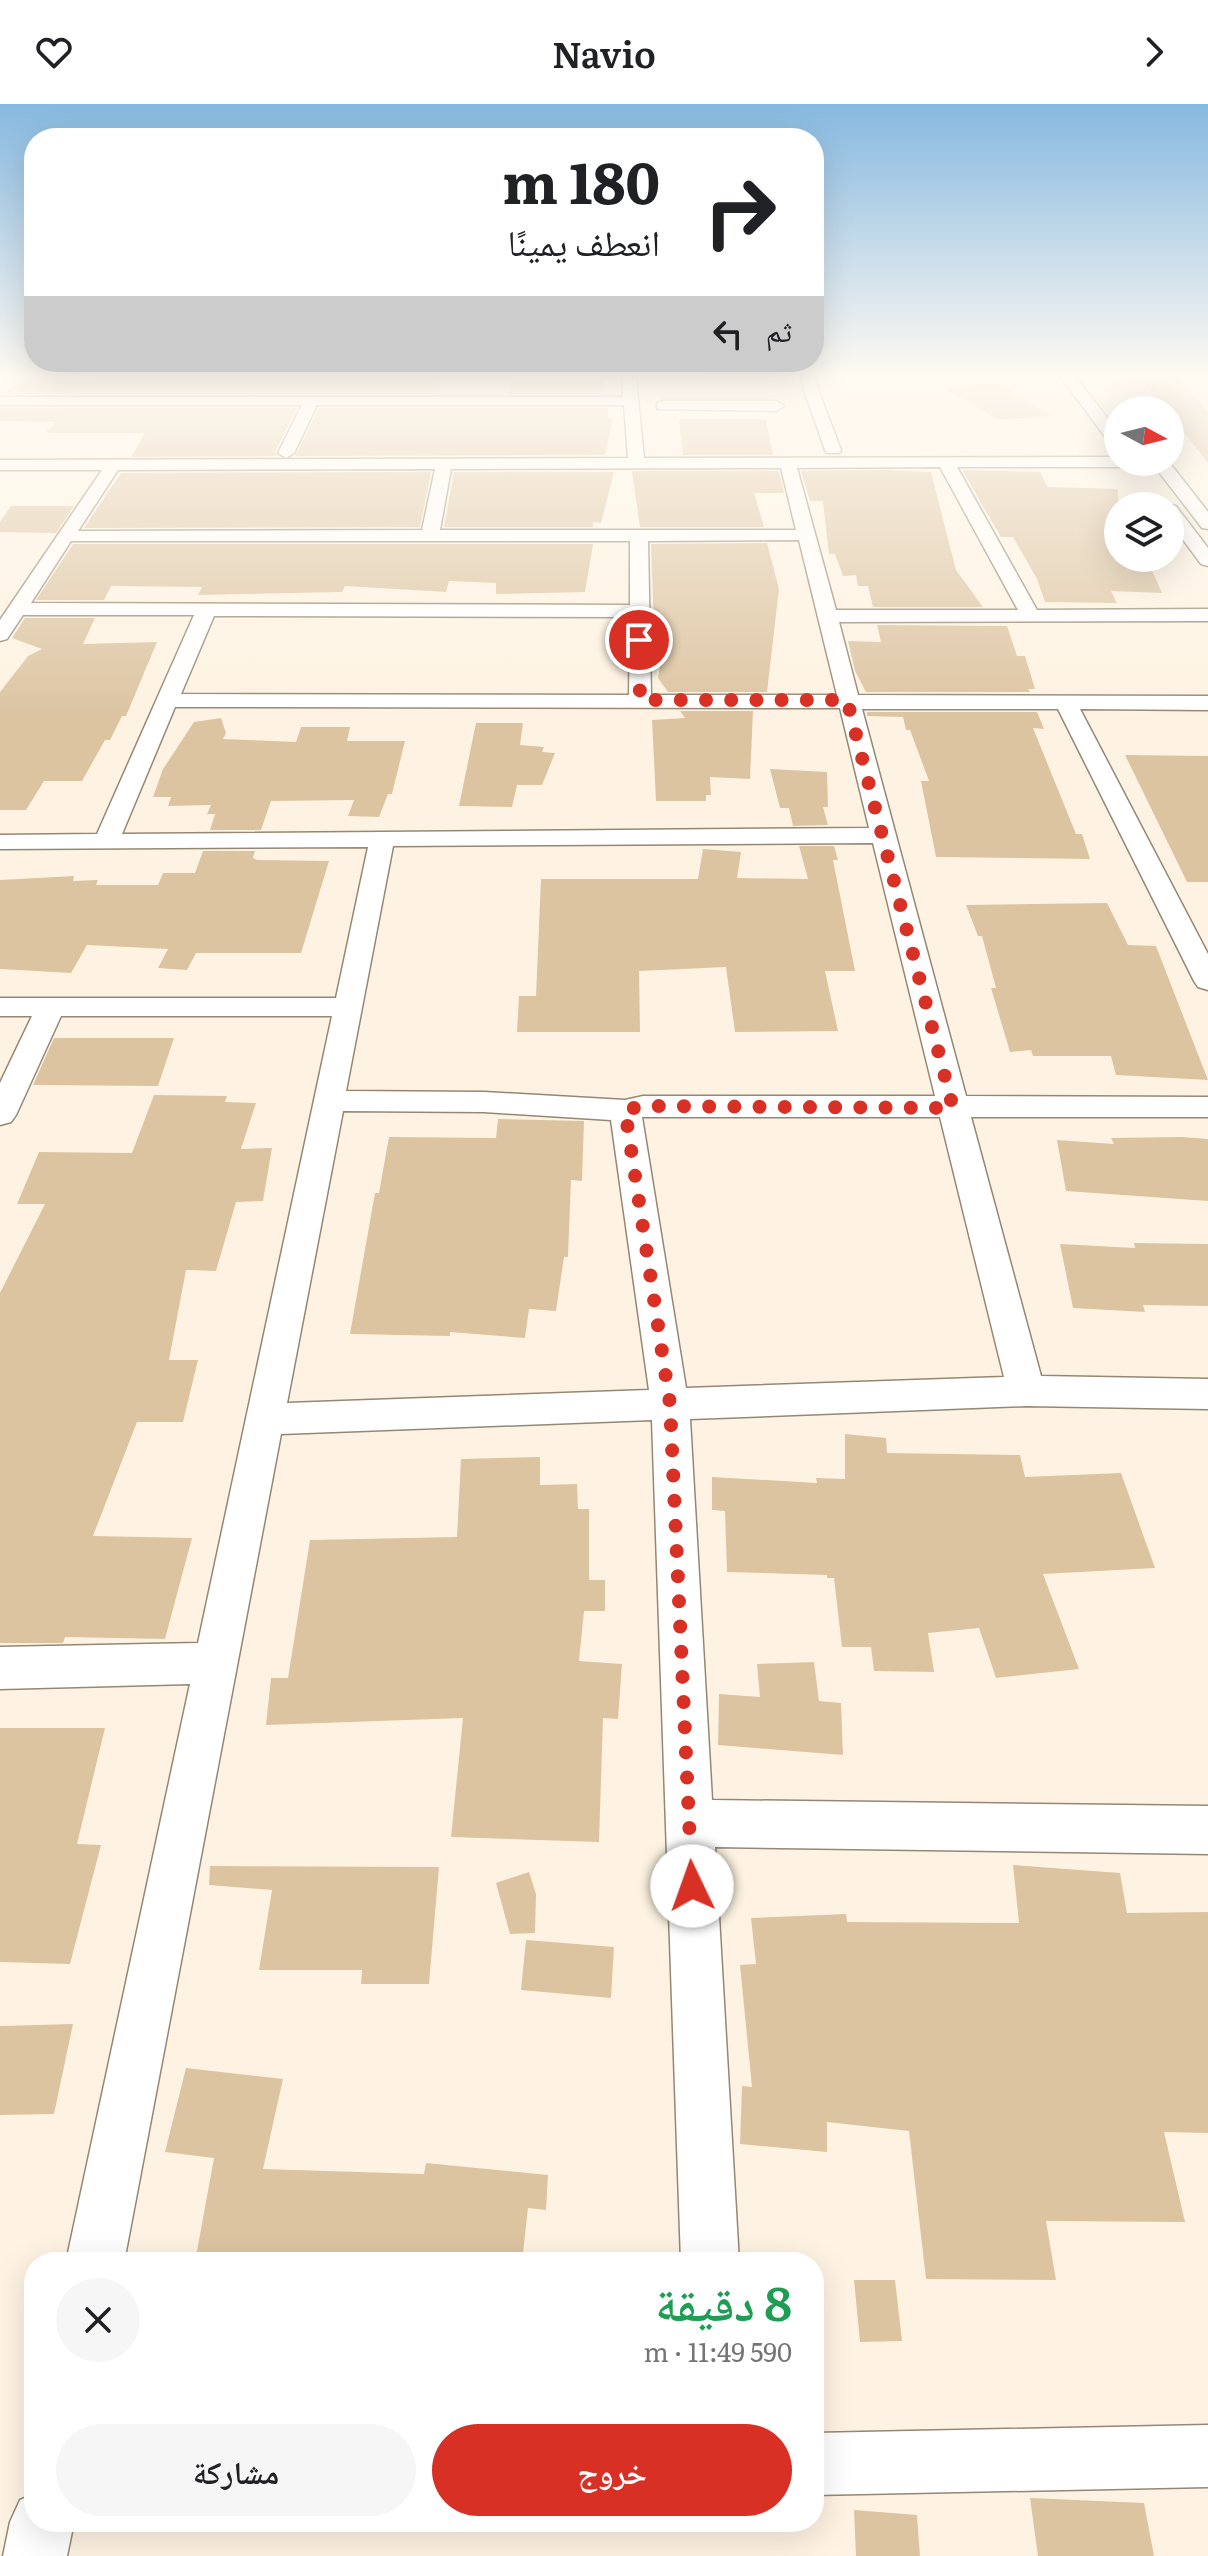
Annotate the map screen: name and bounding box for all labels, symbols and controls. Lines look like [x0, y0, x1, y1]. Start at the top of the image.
text: Navio [552, 26, 656, 79]
icon: heart [32, 30, 76, 74]
icon: forward [1132, 30, 1176, 74]
text: 180 m [502, 138, 660, 221]
icon: right [688, 160, 792, 264]
text: انعطف يمينًا [508, 214, 660, 267]
text: ثم [766, 307, 792, 351]
icon: left [706, 312, 750, 356]
north arrow [1104, 396, 1184, 476]
map controls [1104, 396, 1184, 572]
button: layers [1104, 492, 1184, 572]
pin [605, 606, 673, 674]
icon: arrive [617, 618, 661, 662]
position arrow [650, 1844, 734, 1928]
text: 8 دقيقة [655, 2265, 792, 2336]
button: close [56, 2278, 140, 2362]
text: 590 m · 11:49 [643, 2331, 792, 2370]
button: مشاركة [56, 2424, 416, 2516]
button: خروج [432, 2424, 792, 2516]

